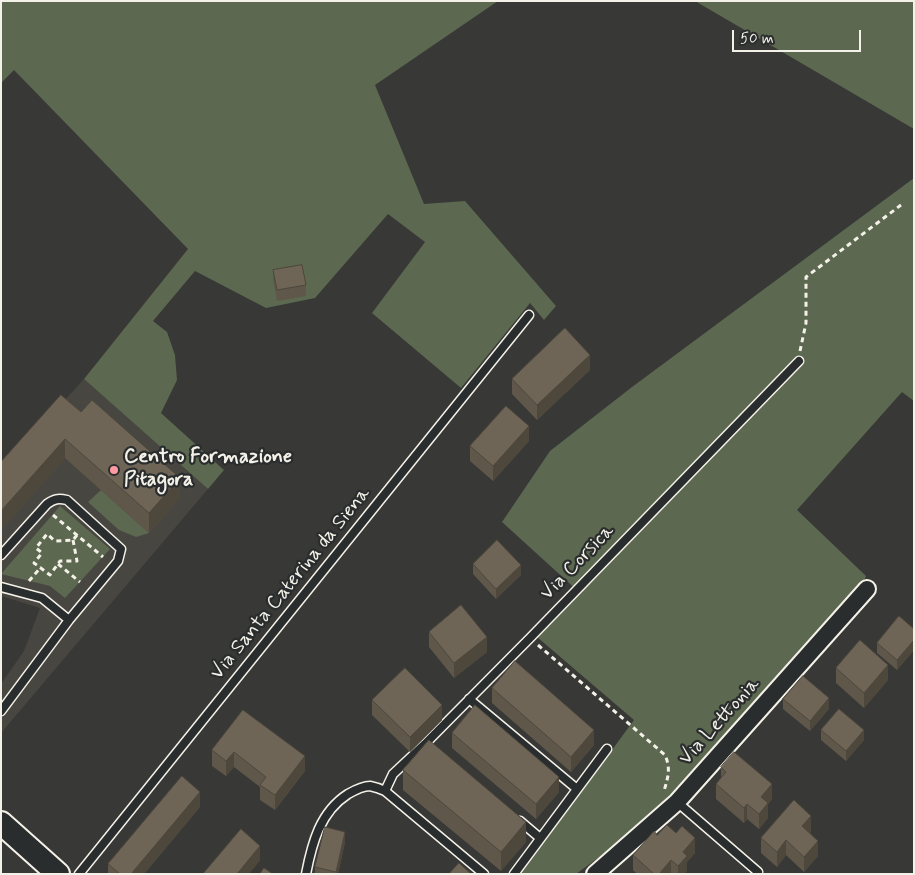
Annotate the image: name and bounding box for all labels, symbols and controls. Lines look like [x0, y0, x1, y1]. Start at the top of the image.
scale bar [735, 20, 864, 52]
text: 50 m [740, 29, 774, 49]
place label: Centro Formazione Pitagora [124, 446, 292, 493]
marker: Centro Formazione Pitagora [108, 464, 120, 476]
street label: Via Santa Caterina da Siena [206, 483, 376, 685]
street label: Via Corsica [536, 520, 620, 606]
street label: Via Lettonia [675, 673, 765, 771]

